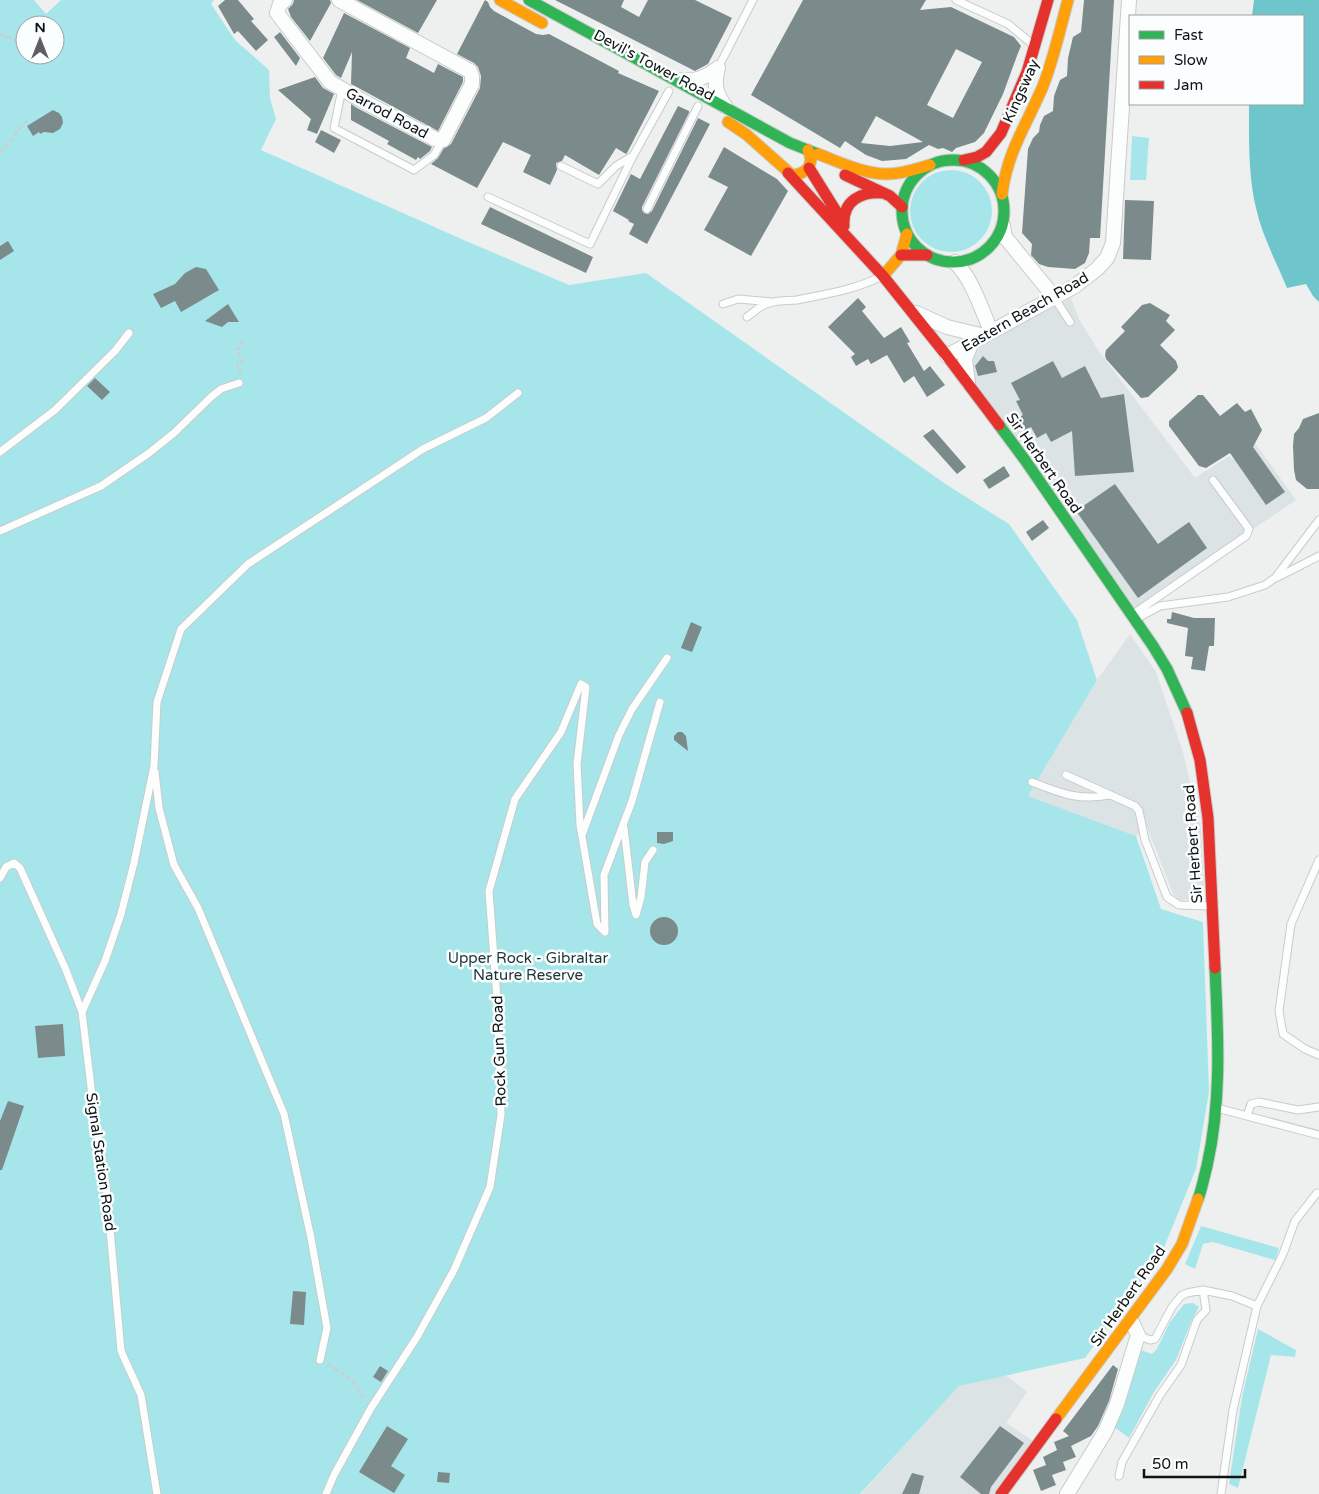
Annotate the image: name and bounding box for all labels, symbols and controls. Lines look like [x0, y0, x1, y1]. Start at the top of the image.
north arrow [15, 15, 65, 65]
legend [1129, 15, 1304, 105]
text: N [34, 19, 46, 36]
street label: Devil's Tower Road [591, 26, 717, 104]
text: Fast [1174, 26, 1204, 44]
text: Slow [1174, 51, 1208, 69]
street label: Kingsway [999, 56, 1043, 126]
text: Jam [1174, 76, 1203, 94]
street label: Garrod Road [342, 84, 432, 142]
street label: Eastern Beach Road [958, 268, 1092, 356]
street label: Sir Herbert Road [1003, 409, 1085, 517]
street label: Sir Herbert Road [1180, 784, 1206, 904]
park label: Upper Rock - Gibraltar Nature Reserve [448, 949, 608, 984]
street label: Rock Gun Road [488, 995, 510, 1107]
street label: Signal Station Road [82, 1092, 120, 1232]
street label: Sir Herbert Road [1087, 1242, 1169, 1350]
scale bar [1144, 1446, 1245, 1478]
text: 50 m [1152, 1455, 1189, 1473]

